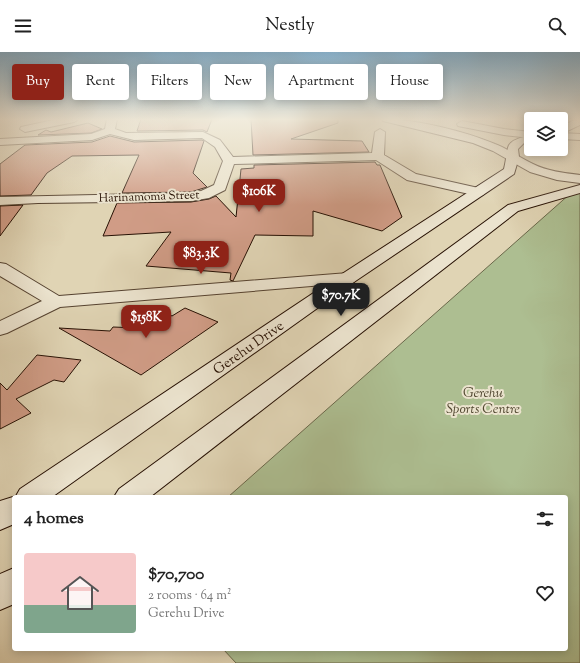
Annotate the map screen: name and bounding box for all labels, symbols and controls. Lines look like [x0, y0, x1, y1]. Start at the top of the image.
text: Nestly [265, 13, 315, 39]
icon: menu [12, 15, 34, 37]
icon: search [546, 15, 568, 37]
chip: Buy [12, 64, 64, 100]
chip: Rent [72, 64, 129, 100]
chip: Filters [137, 64, 202, 100]
chip: New [210, 64, 266, 100]
chip: Apartment [274, 64, 368, 100]
chip: House [376, 64, 443, 100]
map controls [524, 112, 568, 156]
button: layers [524, 112, 568, 156]
pin: $106K [231, 179, 287, 213]
text: $106K [242, 183, 276, 201]
street label: Harinamoma Street [98, 186, 200, 208]
pin: $83.3K [168, 241, 234, 275]
text: $83.3K [183, 245, 219, 263]
pin: $70.7K [308, 283, 374, 317]
text: $70.7K [322, 287, 360, 305]
pin: $158K [118, 305, 174, 339]
text: $158K [130, 309, 162, 327]
street label: Gerehu Drive [210, 317, 289, 380]
park label: Gerehu Sports Centre [446, 384, 520, 420]
text: 4 homes [24, 507, 84, 531]
icon: filters [534, 508, 556, 530]
text: $70,700 [148, 563, 204, 587]
icon: home [56, 569, 104, 617]
icon: heart [534, 582, 556, 604]
text: 2 rooms · 64 m² [148, 587, 231, 605]
text: Gerehu Drive [148, 605, 225, 623]

